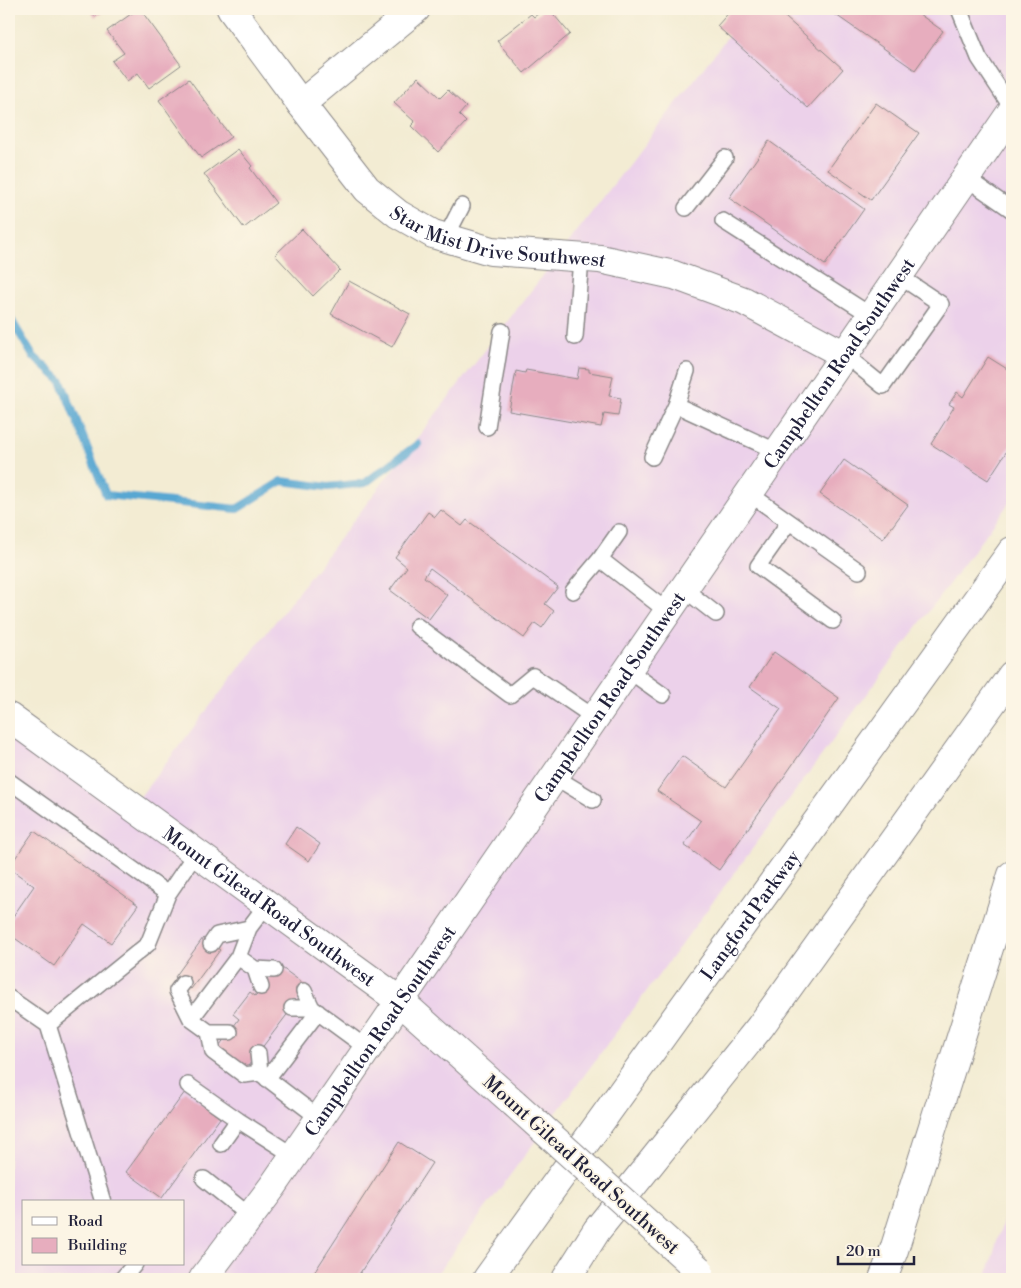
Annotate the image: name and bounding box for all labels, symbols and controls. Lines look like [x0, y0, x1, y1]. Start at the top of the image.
street label: Star Mist Drive Southwest [385, 201, 608, 273]
street label: Campbellton Road Southwest [759, 253, 921, 474]
street label: Campbellton Road Southwest [529, 587, 691, 808]
street label: Mount Gilead Road Southwest [158, 822, 380, 992]
street label: Langford Parkway [695, 845, 806, 985]
street label: Campbellton Road Southwest [300, 921, 462, 1141]
street label: Mount Gilead Road Southwest [478, 1070, 685, 1260]
legend [22, 1200, 185, 1266]
text: Road [68, 1212, 103, 1231]
scale bar [838, 1233, 915, 1265]
text: Building [67, 1236, 127, 1255]
text: 20 m [846, 1242, 881, 1261]

